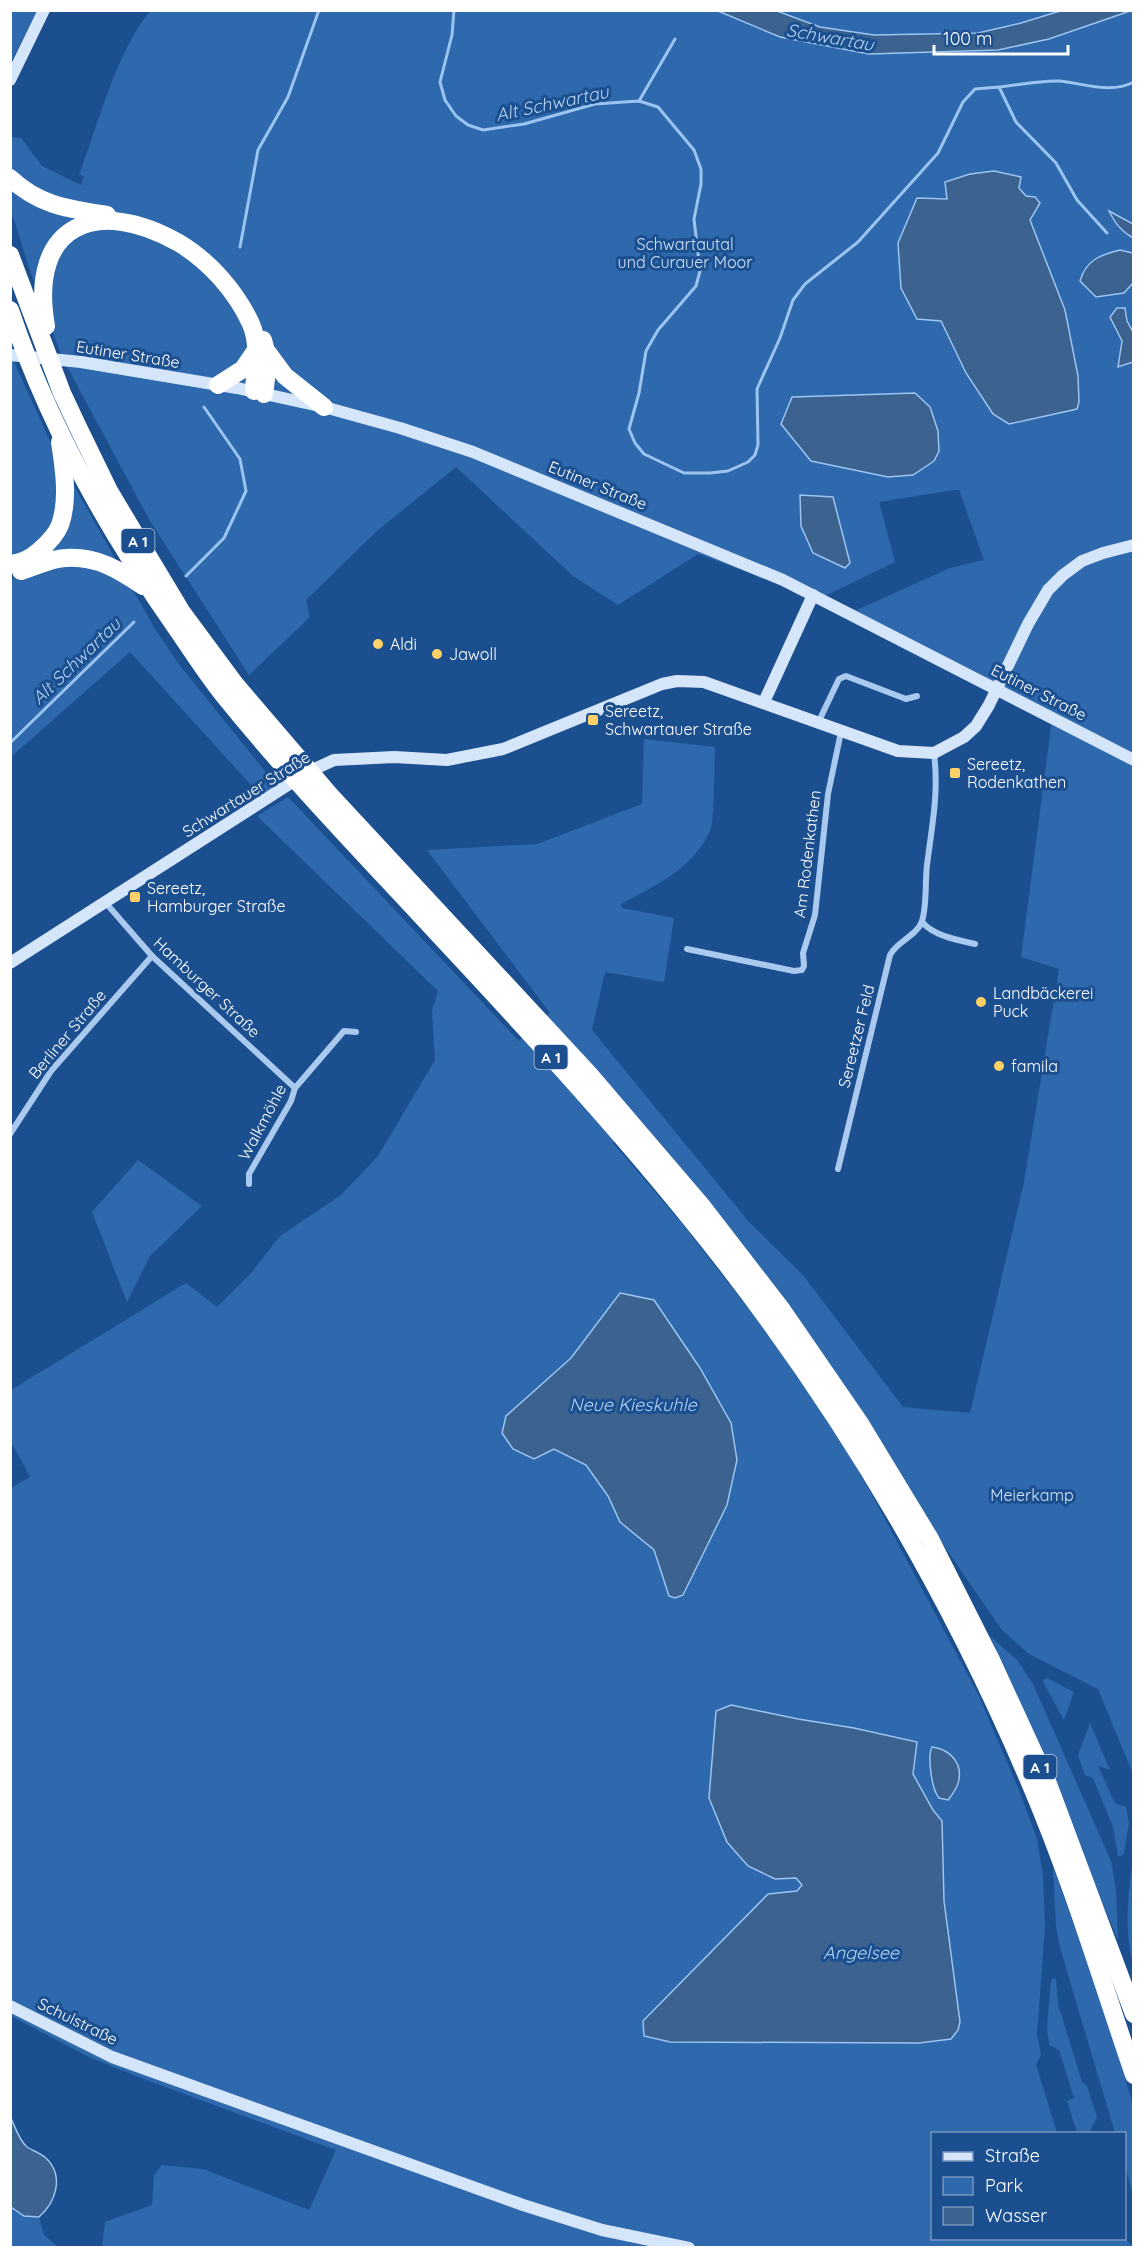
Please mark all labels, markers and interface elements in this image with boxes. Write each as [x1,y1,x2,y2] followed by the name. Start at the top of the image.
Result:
[785,18,877,56] water label: Schwartau
[934,18,1068,56] scale bar
[943,27,992,50] text: 100 m
[493,79,612,126] water label: Alt Schwartau
[618,234,752,272] park label: Schwartautal und Curauer Moor
[75,336,181,372] street label: Eutiner Straße
[546,456,650,514] street label: Eutiner Straße
[122,529,154,553] road number: A 1
[27,612,127,709] water label: Alt Schwartau
[390,634,417,654] place label: Aldi
[371,637,385,651] marker: Aldi
[449,644,497,664] place label: Jawoll
[430,647,444,661] marker: Jawoll
[988,659,1090,725] street label: Eutiner Straße
[605,701,752,739] place label: Sereetz, Schwartauer Straße
[586,713,600,727] marker: Sereetz, Schwartauer Straße
[178,747,314,841] street label: Schwartauer Straße
[967,754,1066,792] place label: Sereetz, Rodenkathen
[948,766,962,780] marker: Sereetz, Rodenkathen
[789,789,825,919] street label: Am Rodenkathen
[147,878,286,916] place label: Sereetz, Hamburger Straße
[128,890,142,904] marker: Sereetz, Hamburger Straße
[150,932,264,1042] street label: Hamburger Straße
[834,982,878,1090] street label: Sereetzer Feld
[993,983,1093,1021] place label: Landbäckerei Puck
[24,985,110,1083] street label: Berliner Straße
[974,995,988,1009] marker: Landbäckerei Puck
[534,1045,568,1069] road number: A 1
[1011,1056,1058,1076] place label: famila
[992,1059,1006,1073] marker: famila
[234,1081,290,1163] street label: Walkmöhle
[569,1393,697,1416] water label: Neue Kieskuhle
[990,1485,1074,1505] park label: Meierkamp
[1024,1755,1056,1779] road number: A 1
[823,1941,900,1964] water label: Angelsee
[35,1993,121,2049] street label: Schulstraße
[931,2132,1126,2240] legend
[985,2144,1040,2167] text: Straße
[985,2174,1023,2197] text: Park
[985,2204,1047,2227] text: Wasser

